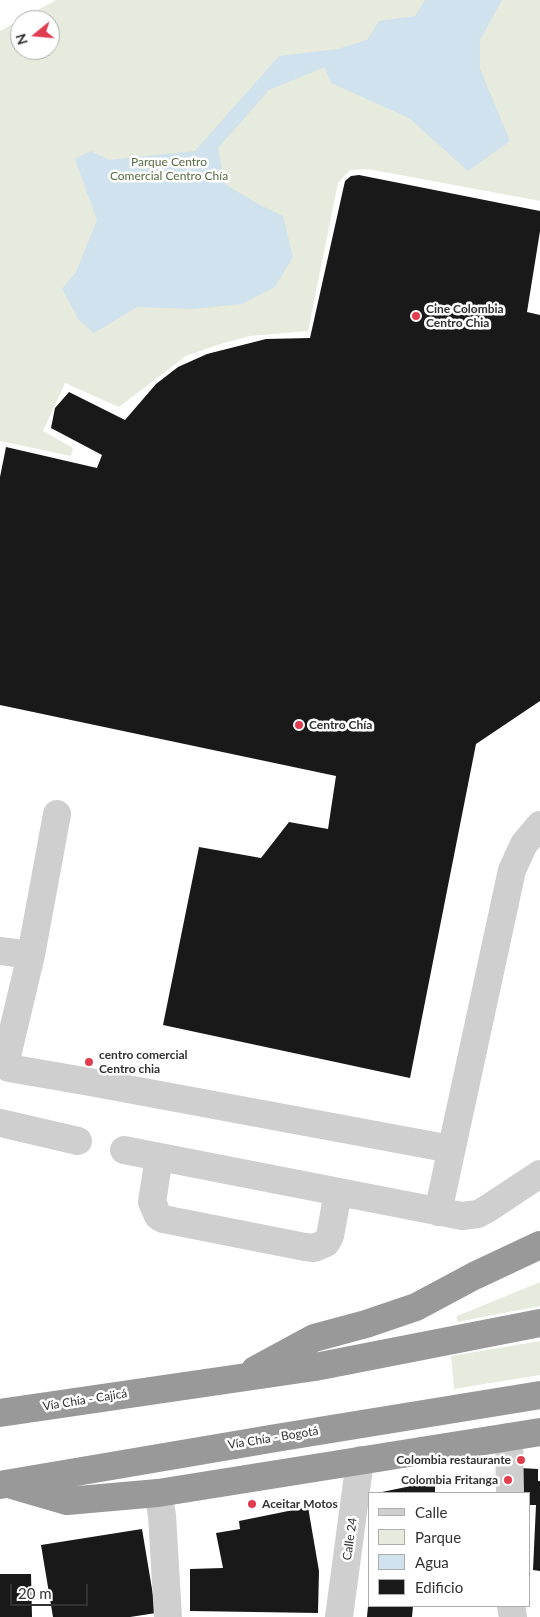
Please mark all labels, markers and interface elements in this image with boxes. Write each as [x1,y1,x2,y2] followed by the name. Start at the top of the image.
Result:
[10,10,60,60] north arrow
[11,32,31,47] text: N
[110,155,228,183] park label: Parque Centro Comercial Centro Chía
[426,302,504,330] place label: Cine Colombia Centro Chia
[410,310,422,322] marker: Cine Colombia Centro Chia
[309,718,372,732] place label: Centro Chía
[293,719,305,731] marker: Centro Chía
[99,1048,188,1076] place label: centro comercial Centro chia
[83,1056,95,1068] marker: centro comercial Centro chia
[42,1386,128,1414] street label: Vía Chía - Cajicá
[227,1424,319,1452] street label: Vía Chía - Bogotá
[396,1453,511,1467] place label: Colombia restaurante
[515,1454,527,1466] marker: Colombia restaurante
[401,1473,498,1487] place label: Colombia Fritanga
[502,1474,514,1486] marker: Colombia Fritanga
[368,1492,530,1607] legend
[262,1497,338,1511] place label: Aceitar Motos
[246,1498,258,1510] marker: Aceitar Motos
[415,1503,447,1521] text: Calle
[340,1517,360,1561] street label: Calle 24
[415,1528,461,1546] text: Parque
[415,1553,449,1571] text: Agua
[12,1574,90,1606] scale bar
[415,1578,463,1596] text: Edificio
[18,1584,52,1602] text: 20 m

